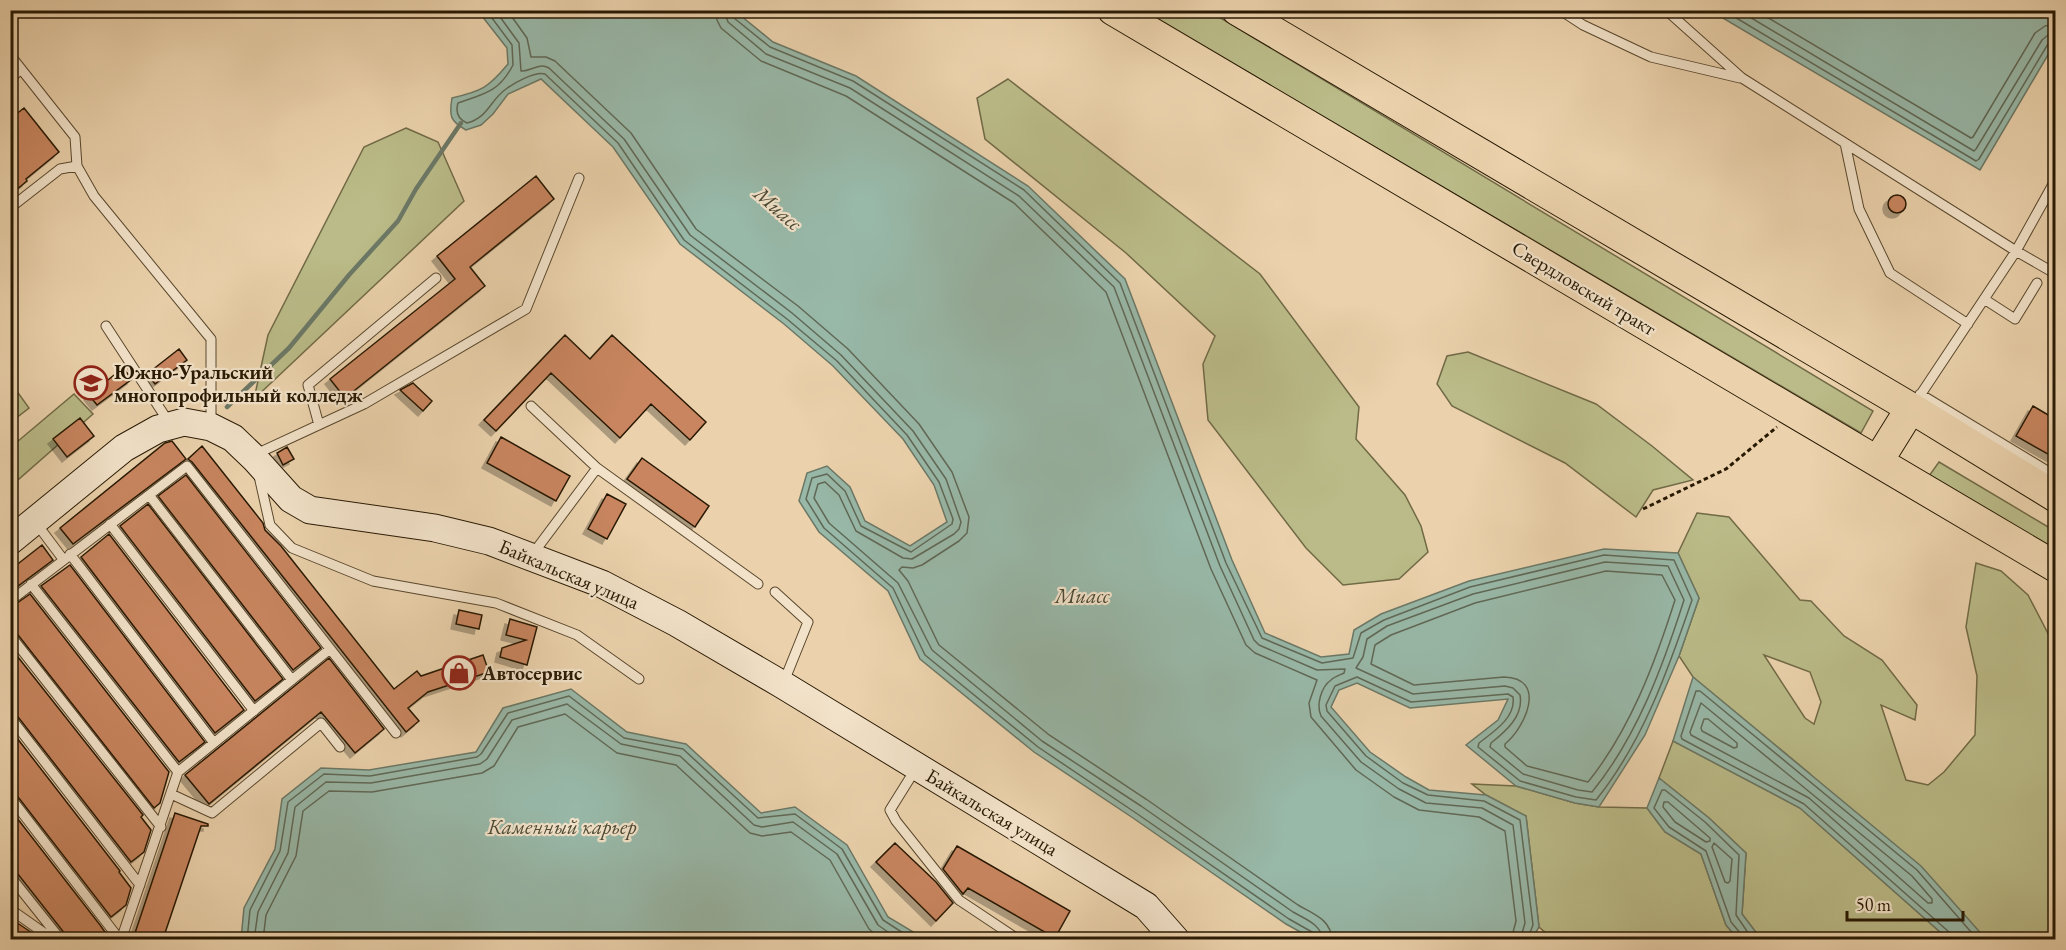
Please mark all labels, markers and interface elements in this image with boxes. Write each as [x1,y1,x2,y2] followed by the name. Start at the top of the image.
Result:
[747,179,808,236] water label: Миасс
[1507,235,1661,341] street label: Свердловский тракт
[114,359,363,408] place label: Южно-Уральский многопрофильный колледж
[73,365,109,401] school or university icon: Южно-Уральский многопрофильный колледж
[495,533,643,615] street label: Байкальская улица
[1053,582,1110,609] water label: Миасс
[441,655,477,691] shop icon: Автосервис
[481,660,582,686] place label: Автосервис
[921,762,1063,862] street label: Байкальская улица
[487,813,637,840] water label: Каменный карьер
[1847,884,1962,922] scale bar
[1856,893,1891,916] text: 50 m

